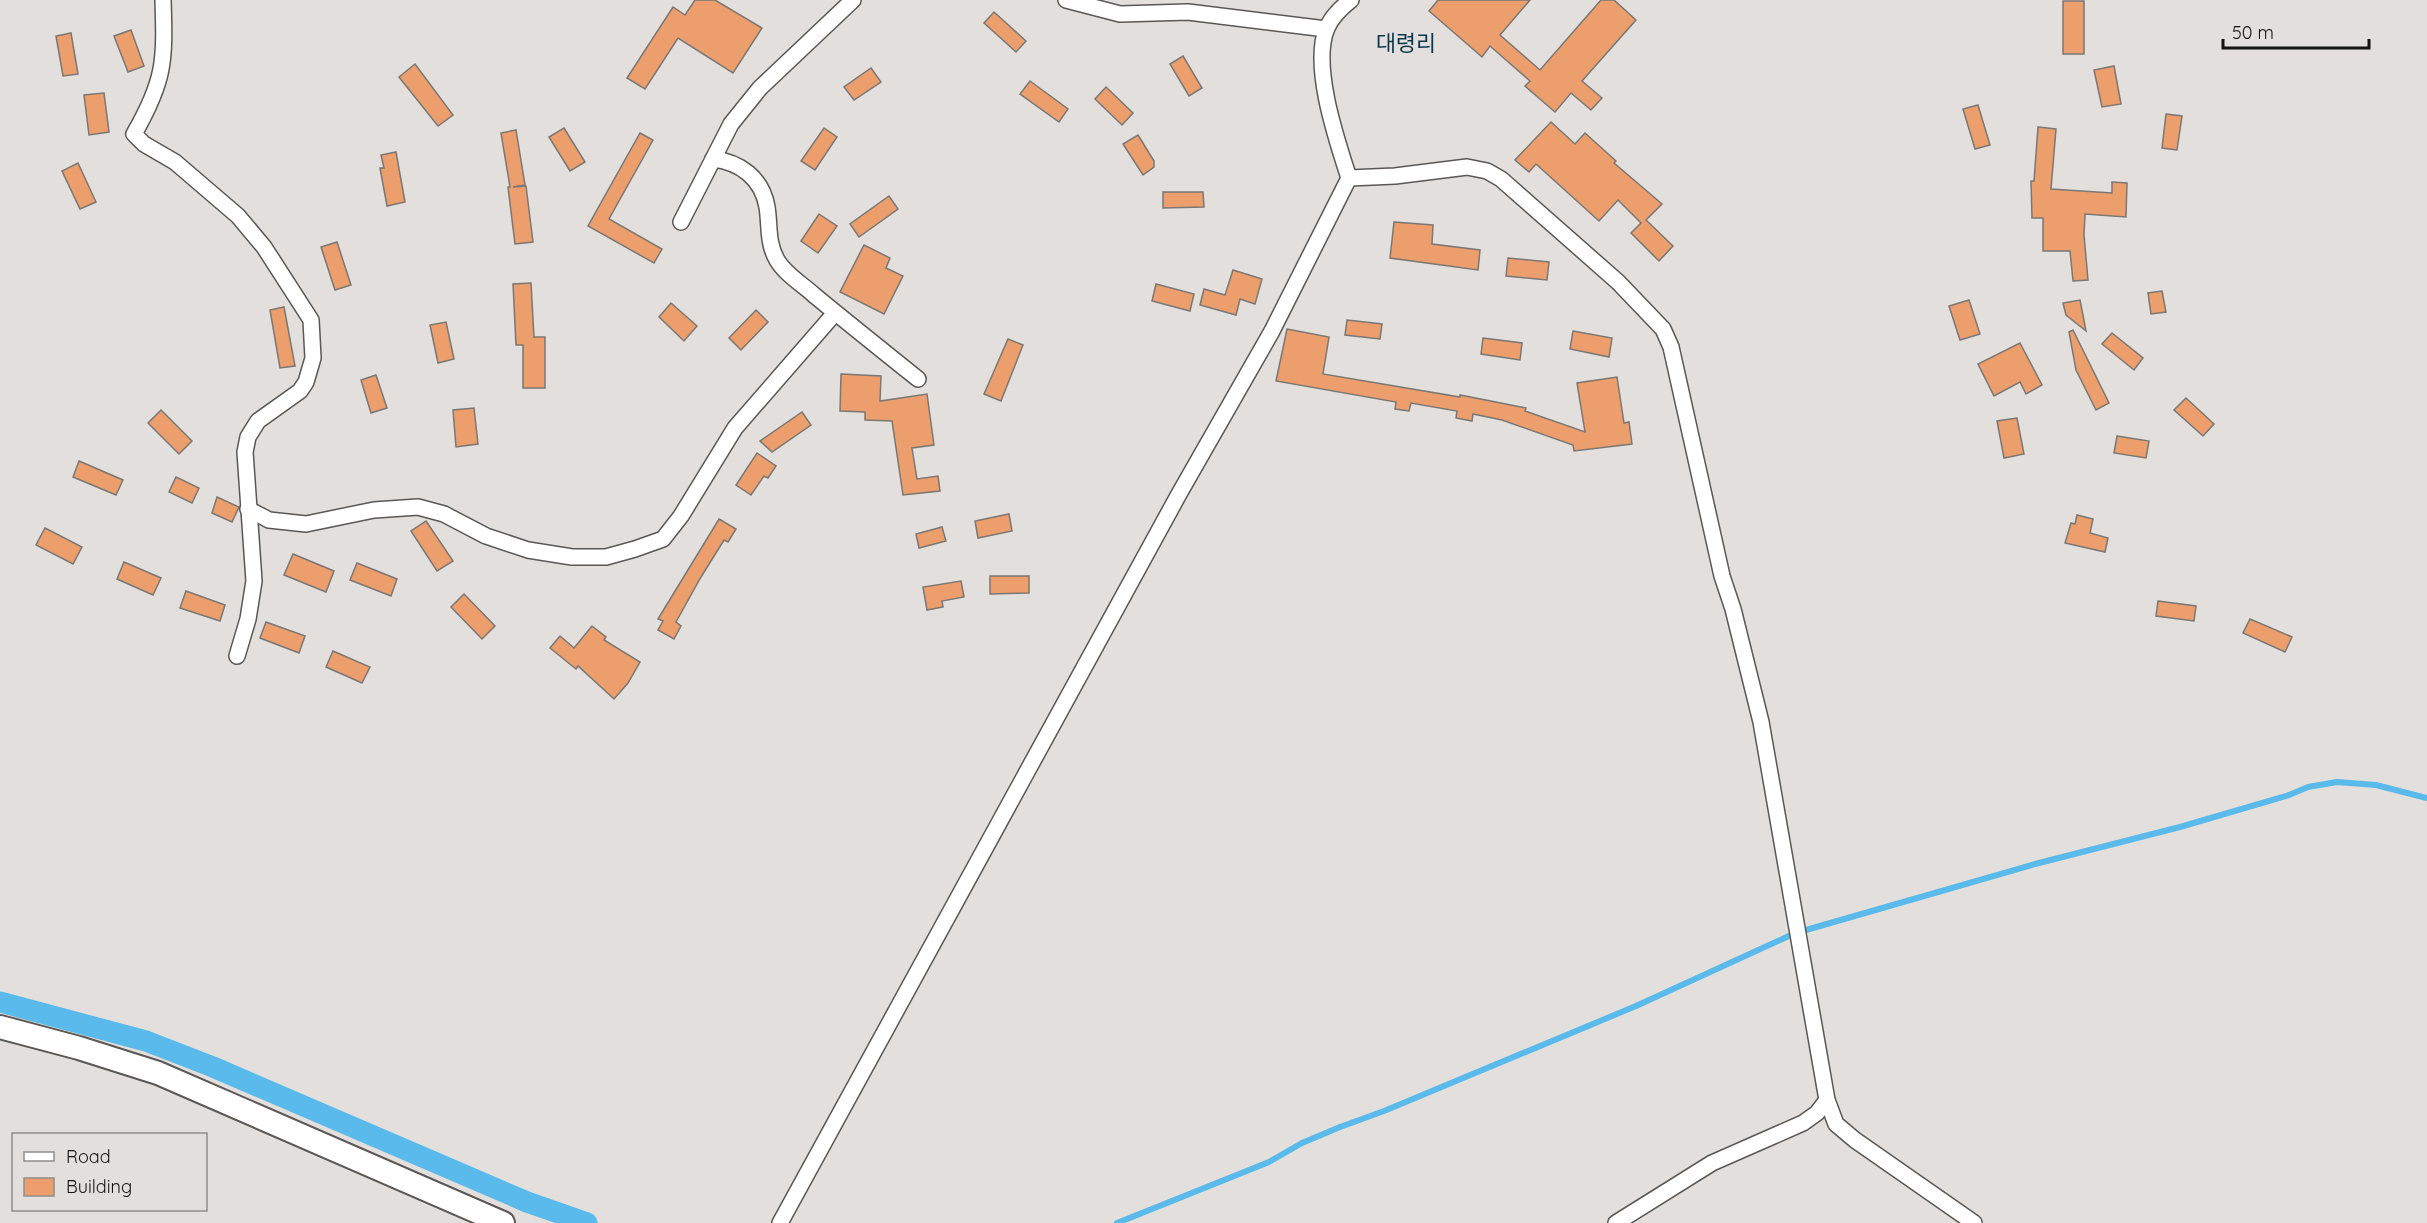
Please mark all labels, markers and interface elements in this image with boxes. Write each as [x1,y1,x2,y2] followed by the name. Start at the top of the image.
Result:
[2223,12,2368,50] scale bar
[2232,21,2274,44] text: 50 m
[1376,29,1436,57] district label: 대령리
[12,1133,207,1211] legend
[66,1145,111,1168] text: Road
[66,1175,132,1198] text: Building

